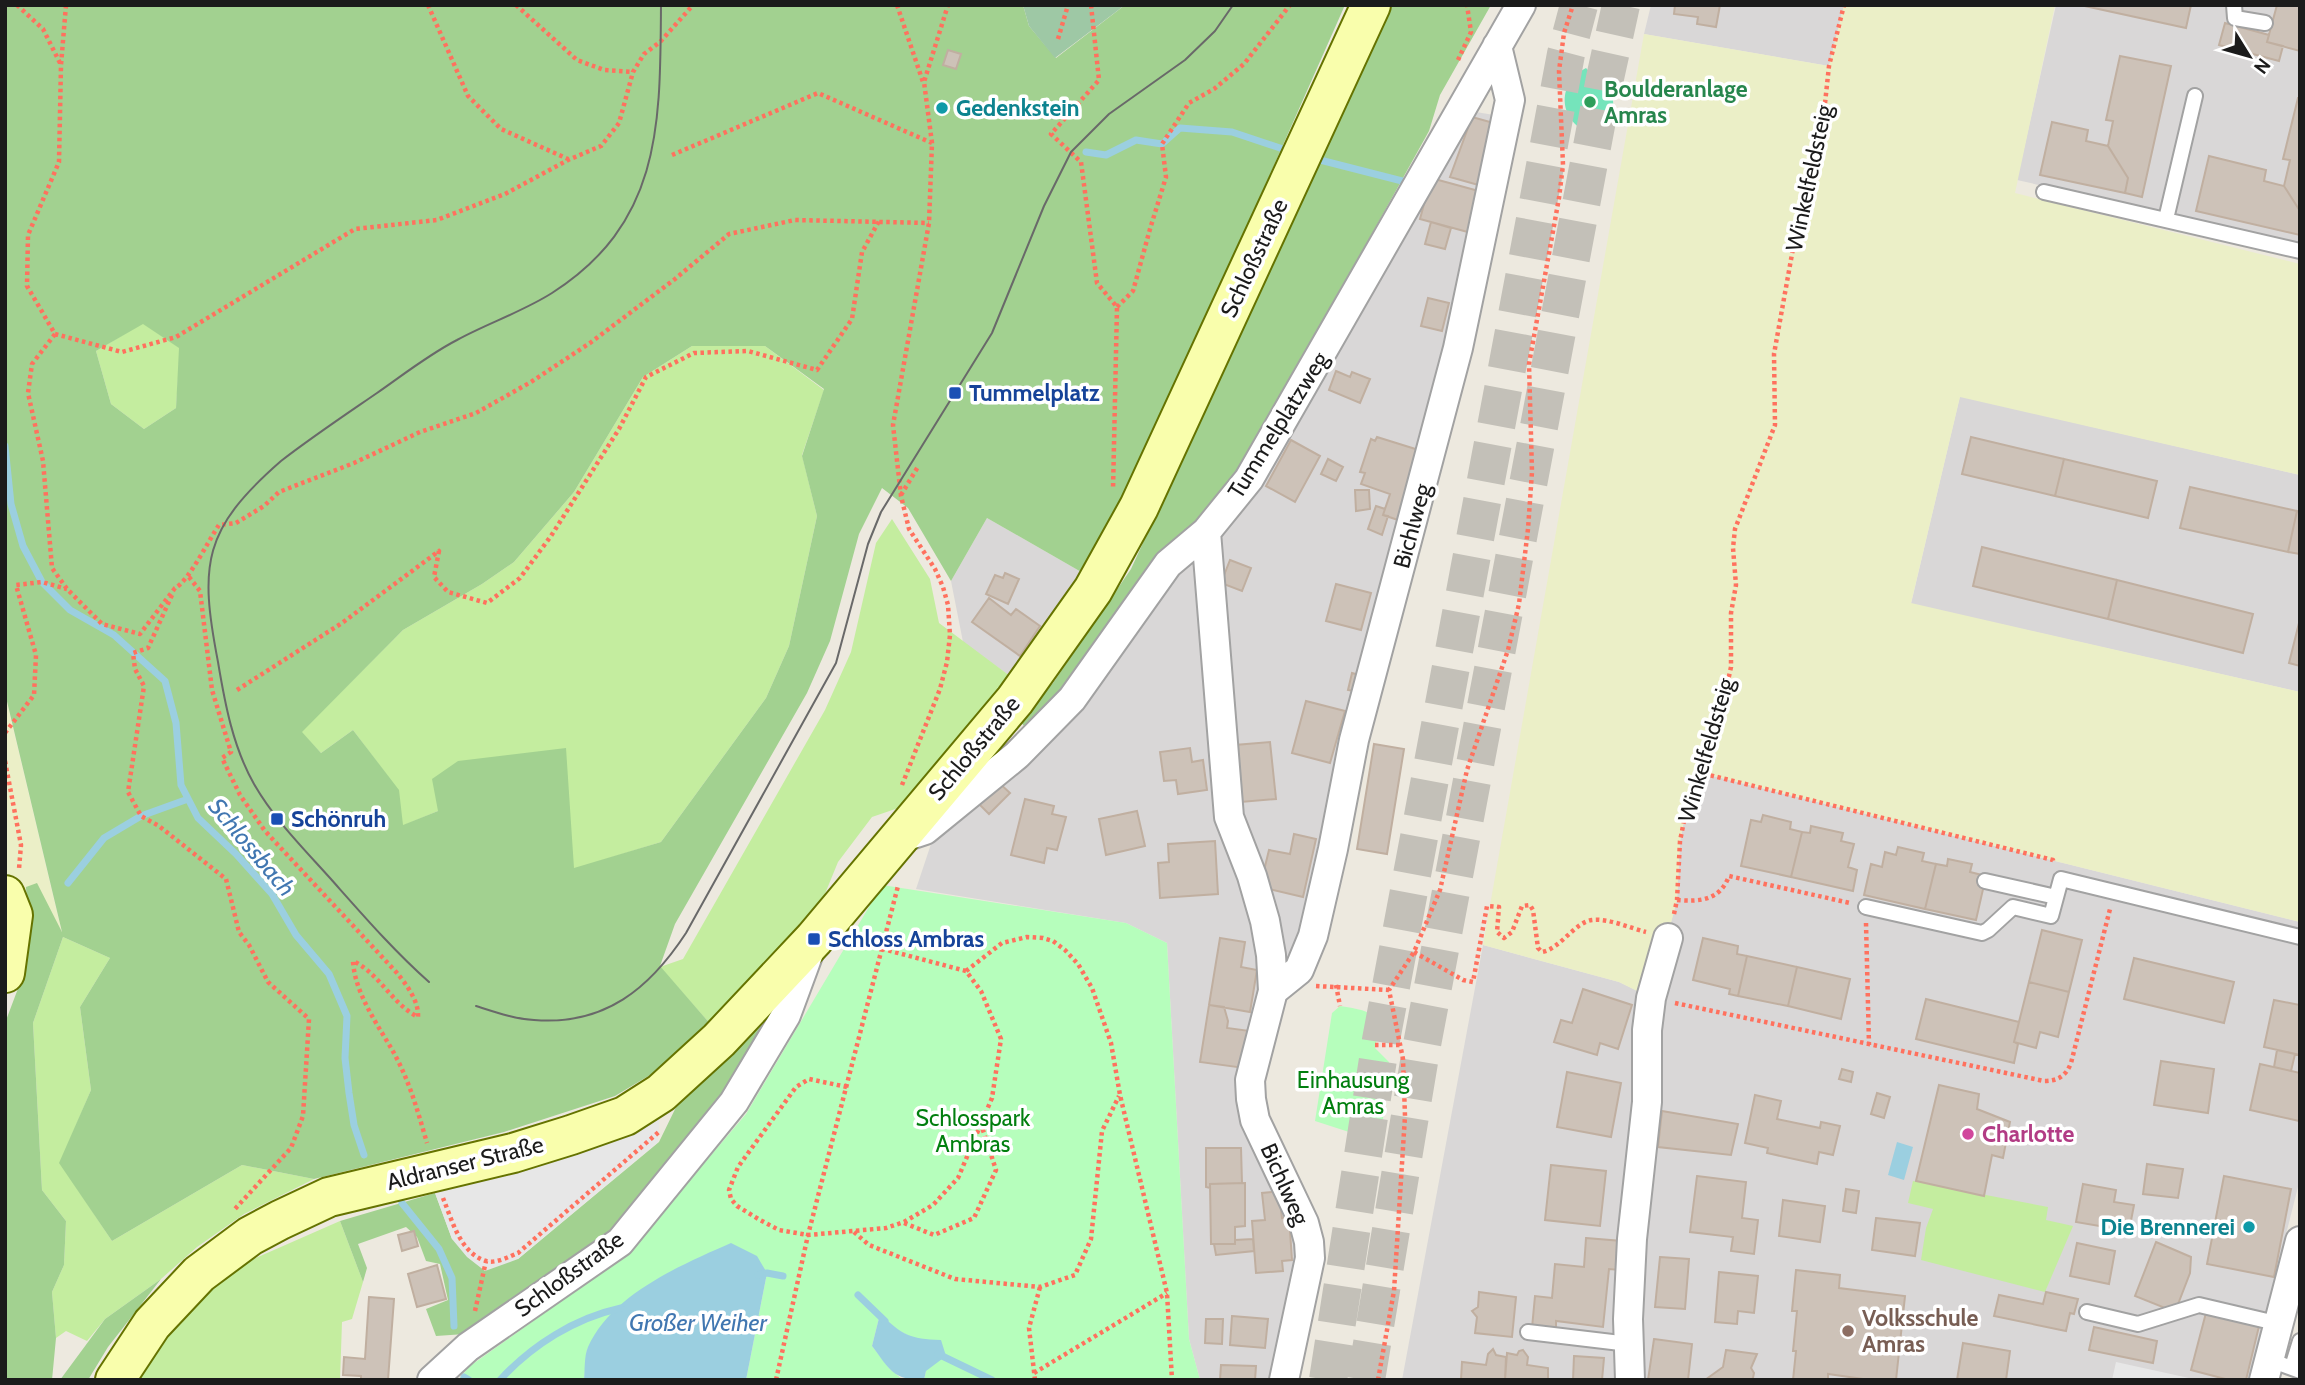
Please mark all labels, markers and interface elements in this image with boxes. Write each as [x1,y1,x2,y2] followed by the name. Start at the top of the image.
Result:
[2214,21,2284,91] north arrow
[2249,54,2275,78] text: N
[1604,75,1748,129] place label: Boulderanlage Amras
[956,94,1080,122] place label: Gedenkstein
[1582,94,1598,110] marker: Boulderanlage Amras
[934,100,950,116] marker: Gedenkstein
[1780,102,1838,254] street label: Winkelfeldsteig
[1214,194,1294,322] street label: Schloßstraße
[1222,346,1334,503] street label: Tummelplatzweg
[969,379,1100,407] place label: Tummelplatz
[947,385,963,401] marker: Tummelplatz
[1387,480,1437,571] street label: Bichlweg
[1672,674,1740,825] street label: Winkelfeldsteig
[922,690,1026,806] street label: Schloßstraße
[203,792,301,902] water label: Schlossbach
[291,805,386,833] place label: Schönruh
[269,811,285,827] marker: Schönruh
[828,925,985,953] place label: Schloss Ambras
[806,931,822,947] marker: Schloss Ambras
[1297,1066,1410,1120] park label: Einhausung Amras
[916,1104,1031,1158] park label: Schlosspark Ambras
[1982,1120,2074,1148] place label: Charlotte
[1960,1126,1976,1142] marker: Charlotte
[384,1130,547,1196] street label: Aldranser Straße
[1255,1139,1316,1230] street label: Bichlweg
[2101,1213,2235,1241] place label: Die Brennerei
[2241,1219,2257,1235] marker: Die Brennerei
[509,1225,629,1323] street label: Schloßstraße
[1862,1304,1979,1358] place label: Volksschule Amras
[629,1308,769,1337] water label: Großer Weiher
[1840,1323,1856,1339] marker: Volksschule Amras

